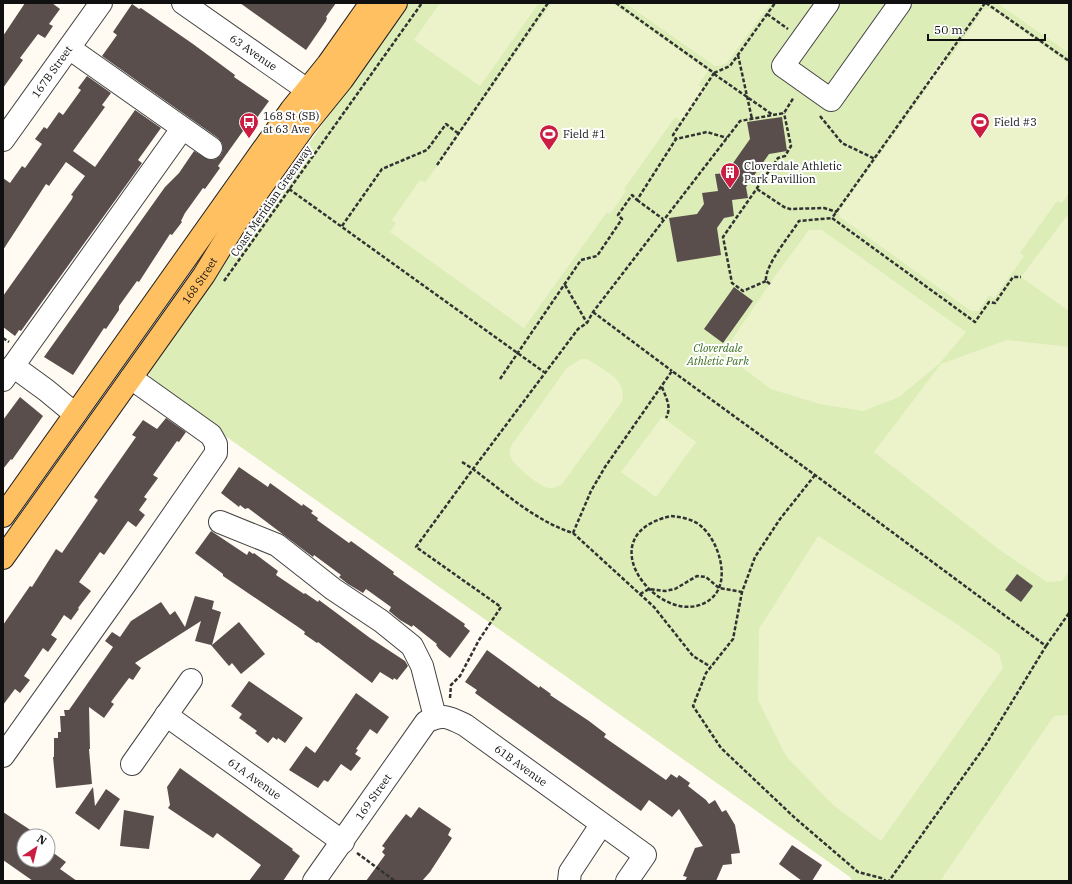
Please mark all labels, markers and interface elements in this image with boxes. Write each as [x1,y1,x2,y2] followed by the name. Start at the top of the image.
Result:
[928,16,1045,42] scale bar
[934,22,963,37] text: 50 m
[227,31,280,74] street label: 63 Avenue
[29,43,75,100] street label: 167B Street
[263,109,319,136] place label: 168 St (SB) at 63 Ave
[238,111,260,139] bus stop icon: 168 St (SB) at 63 Ave
[969,111,991,139] sports icon: Field #3
[994,115,1037,129] place label: Field #3
[538,123,560,151] sports icon: Field #1
[563,127,606,141] place label: Field #1
[227,143,315,259] street label: Coast Meridian Greenway
[744,159,842,186] place label: Cloverdale Athletic Park Pavillion
[719,161,741,189] building icon: Cloverdale Athletic Park Pavillion
[179,255,220,307] street label: 168 Street
[686,341,749,368] park label: Cloverdale Athletic Park
[492,742,550,789] street label: 61B Avenue
[225,755,284,802] street label: 61A Avenue
[352,771,394,823] street label: 169 Street
[16,828,56,868] north arrow
[34,832,50,848] text: N

